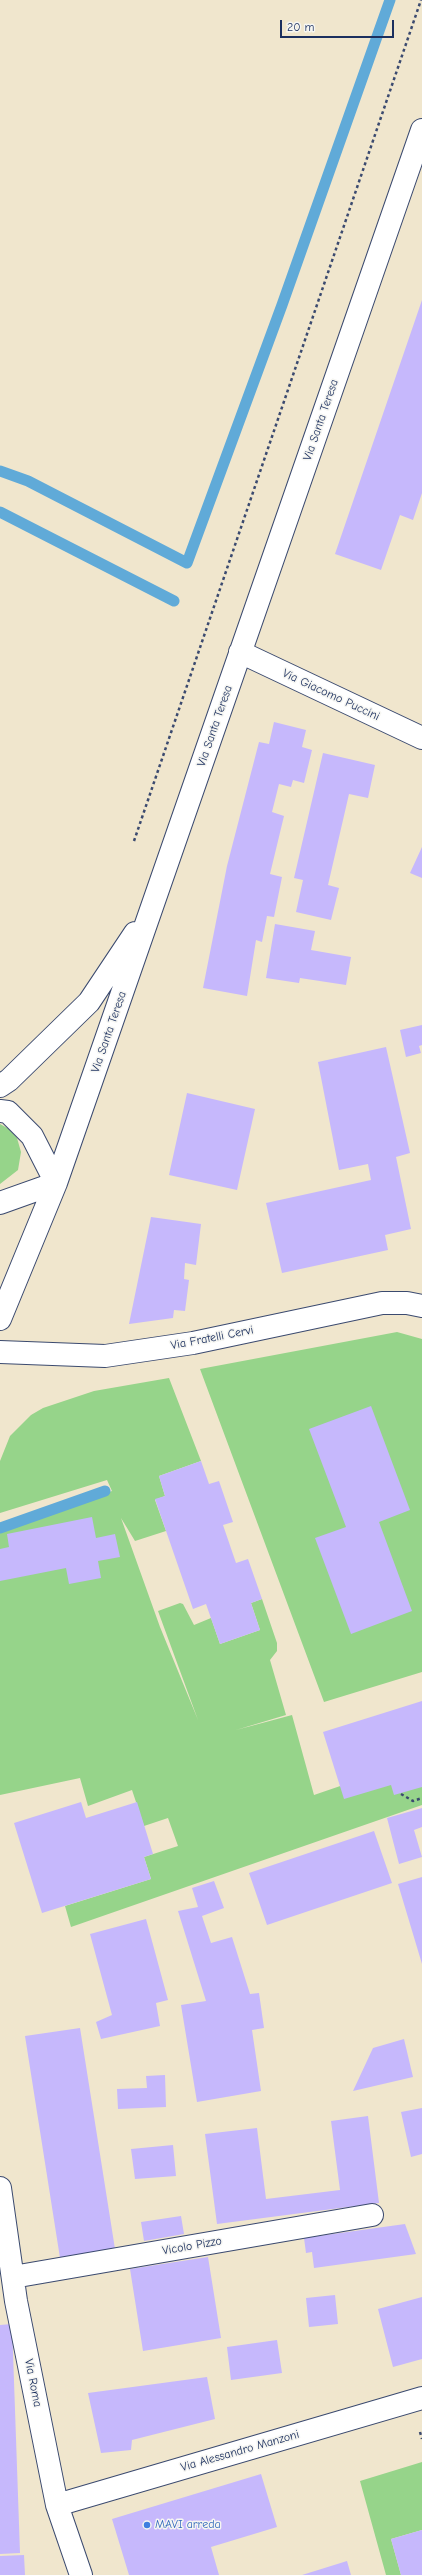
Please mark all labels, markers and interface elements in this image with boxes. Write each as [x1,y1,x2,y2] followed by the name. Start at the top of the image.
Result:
[282,12,396,38] scale bar
[287,20,315,34] text: 20 m
[300,377,342,463] street label: Via Santa Teresa
[280,666,382,724] street label: Via Giacomo Puccini
[194,683,236,769] street label: Via Santa Teresa
[88,989,130,1075] street label: Via Santa Teresa
[169,1323,255,1353] street label: Via Fratelli Cervi
[161,2234,223,2258] street label: Vicolo Pizzo
[21,2358,45,2408] street label: Via Roma
[179,2427,301,2475] street label: Via Alessandro Manzoni
[155,2518,221,2532] place label: MAVI arreda
[142,2520,152,2530] marker: MAVI arreda

